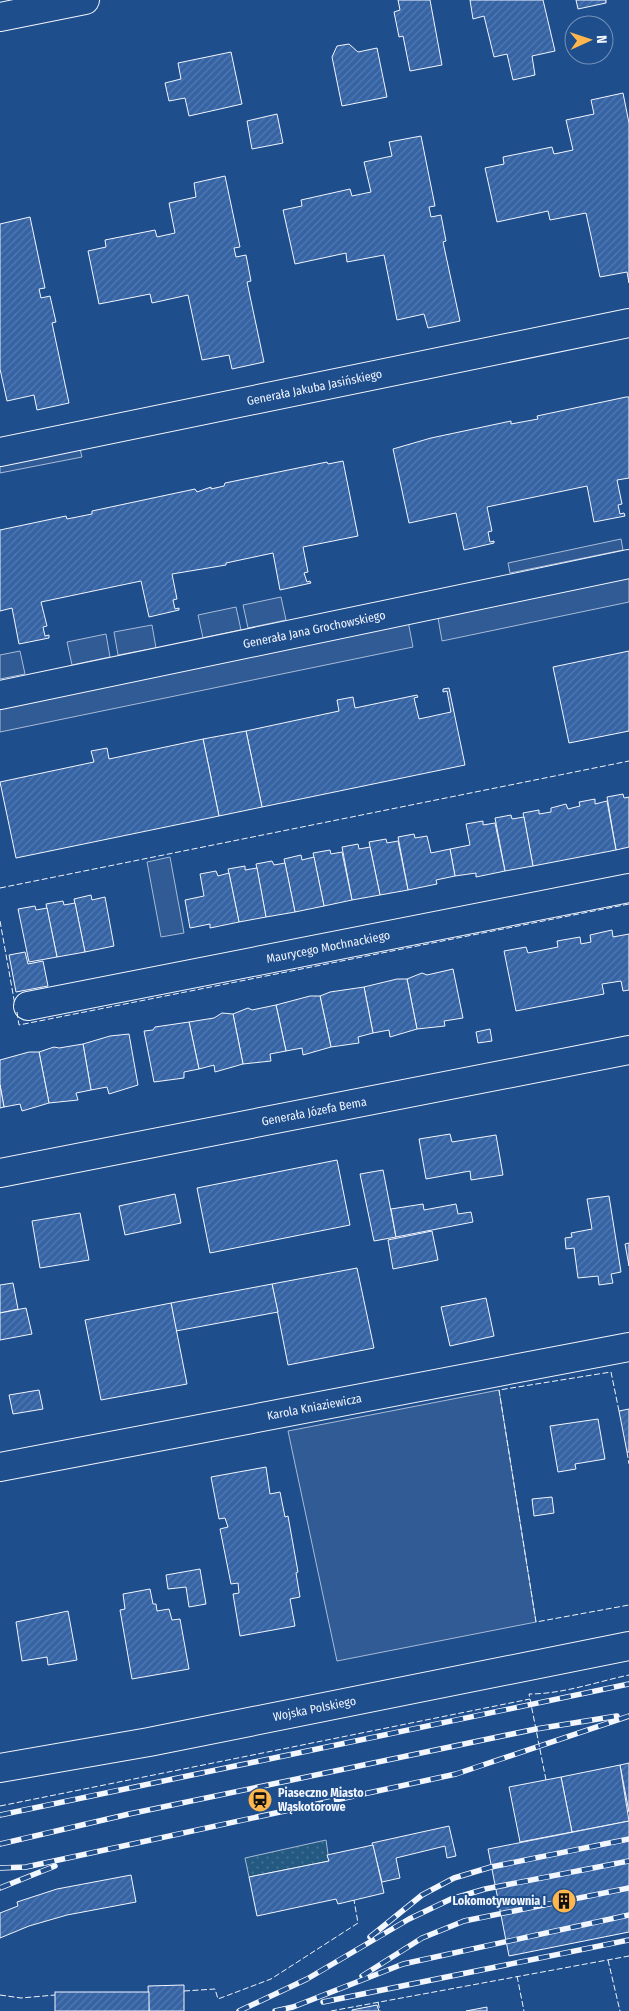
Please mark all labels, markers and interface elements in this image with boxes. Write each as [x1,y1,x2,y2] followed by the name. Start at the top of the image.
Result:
[564,15,614,65] north arrow
[593,35,610,44] text: N
[246,367,383,408] street label: Generała Jakuba Jasińskiego
[242,608,387,651] street label: Generała Jana Grochowskiego
[265,928,391,966] street label: Maurycego Mochnackiego
[260,1094,368,1129] street label: Generała Józefa Bema
[266,1391,363,1423] street label: Karola Kniaziewicza
[272,1694,357,1724] street label: Wojska Polskiego
[278,1786,364,1815] place label: Piaseczno Miasto Wąskotorowe
[247,1787,273,1813] station icon: Piaseczno Miasto Wąskotorowe
[551,1888,577,1914] building icon: Lokomotywownia I
[452,1894,546,1908] place label: Lokomotywownia I

